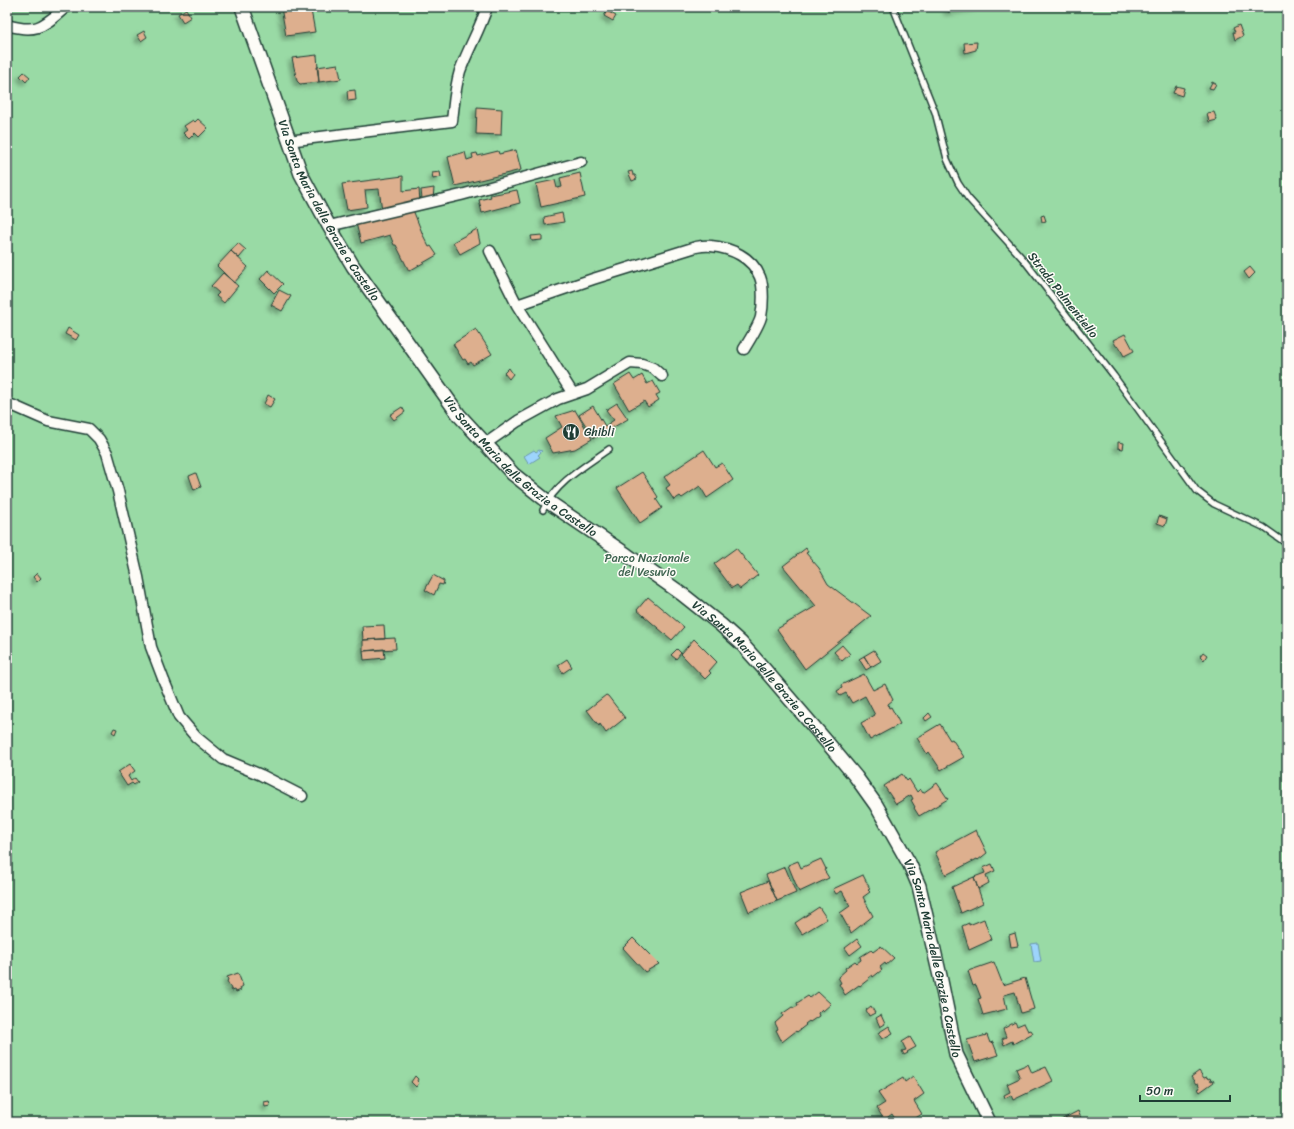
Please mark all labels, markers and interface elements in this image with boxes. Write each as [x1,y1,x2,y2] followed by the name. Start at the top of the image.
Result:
[272,116,386,306] street label: Via Santa Maria delle Grazie a Castello
[1022,247,1104,343] street label: Strada Palmentiello
[437,391,602,543] street label: Via Santa Maria delle Grazie a Castello
[584,421,615,443] place label: Ghibli
[561,422,581,442] restaurant icon: Ghibli
[604,547,690,583] park label: Parco Nazionale del Vesuvio
[687,595,842,758] street label: Via Santa Maria delle Grazie a Castello
[898,855,967,1062] street label: Via Santa Maria delle Grazie a Castello
[1140,1077,1230,1103] scale bar
[1146,1080,1173,1102] text: 50 m

